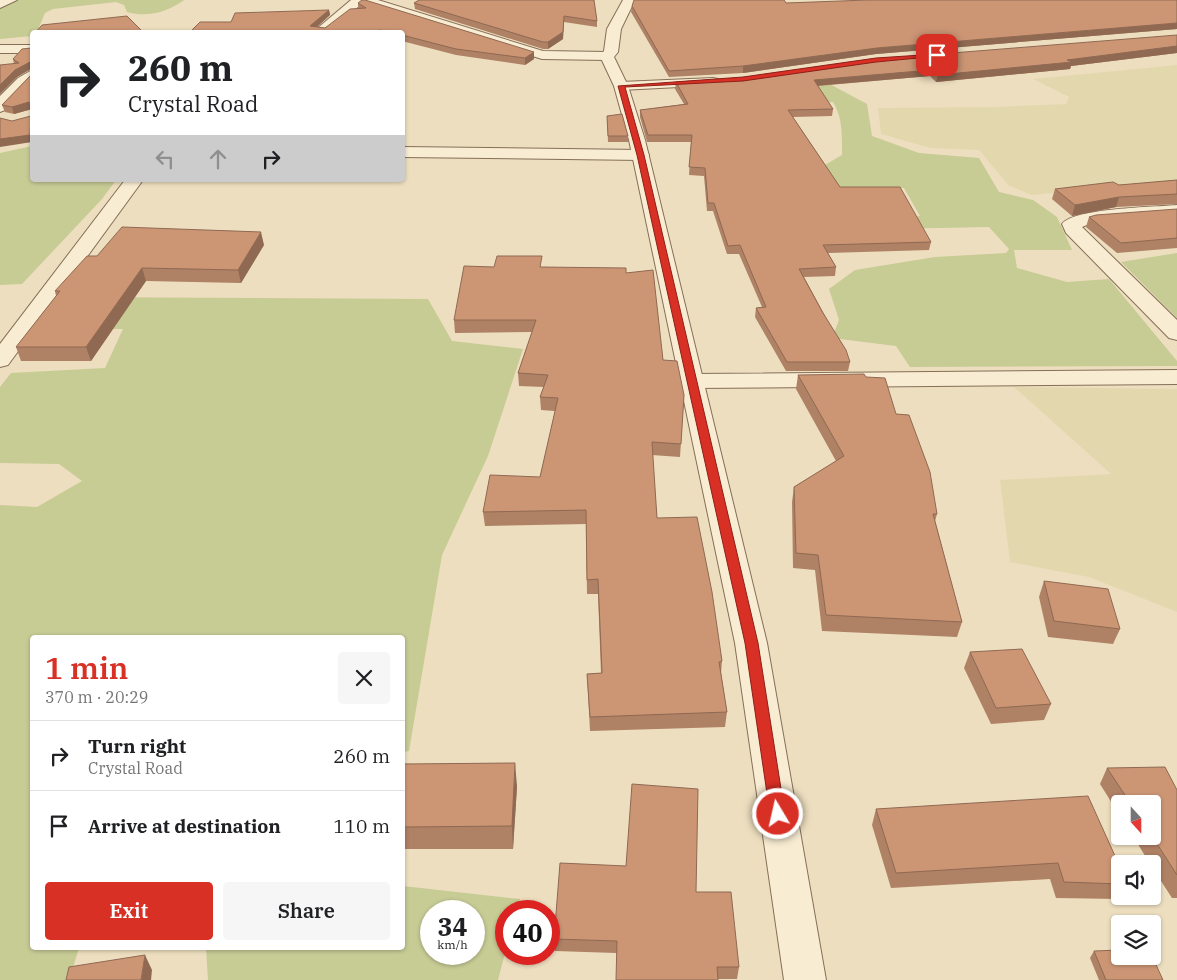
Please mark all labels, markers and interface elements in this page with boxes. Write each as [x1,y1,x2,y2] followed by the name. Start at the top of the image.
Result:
[916,34,958,76] pin
[923,41,951,69] icon: arrive
[128,45,233,91] text: 260 m
[45,50,110,115] icon: right
[128,89,258,118] text: Crystal Road
[151,145,179,173] icon: left
[204,145,232,173] icon: ahead
[257,145,285,173] icon: right
[45,648,128,687] text: 1 min
[338,652,390,704] button: close
[45,687,148,707] text: 370 m · 20:29
[88,734,186,758] text: Turn right
[45,742,73,770] icon: right
[333,744,390,768] text: 260 m
[88,758,183,778] text: Crystal Road
[751,787,803,839] position arrow
[1111,795,1161,845] north arrow
[1111,795,1161,965] map controls
[45,812,73,840] icon: arrive
[88,814,281,838] text: Arrive at destination
[333,814,390,838] text: 110 m
[1111,855,1161,905] button: sound
[45,882,213,940] button: Exit
[223,882,390,940] button: Share
[495,900,560,965] speed limit sign: 40
[437,910,468,943] text: 34
[1111,915,1161,965] button: layers
[437,937,468,952] text: km/h

